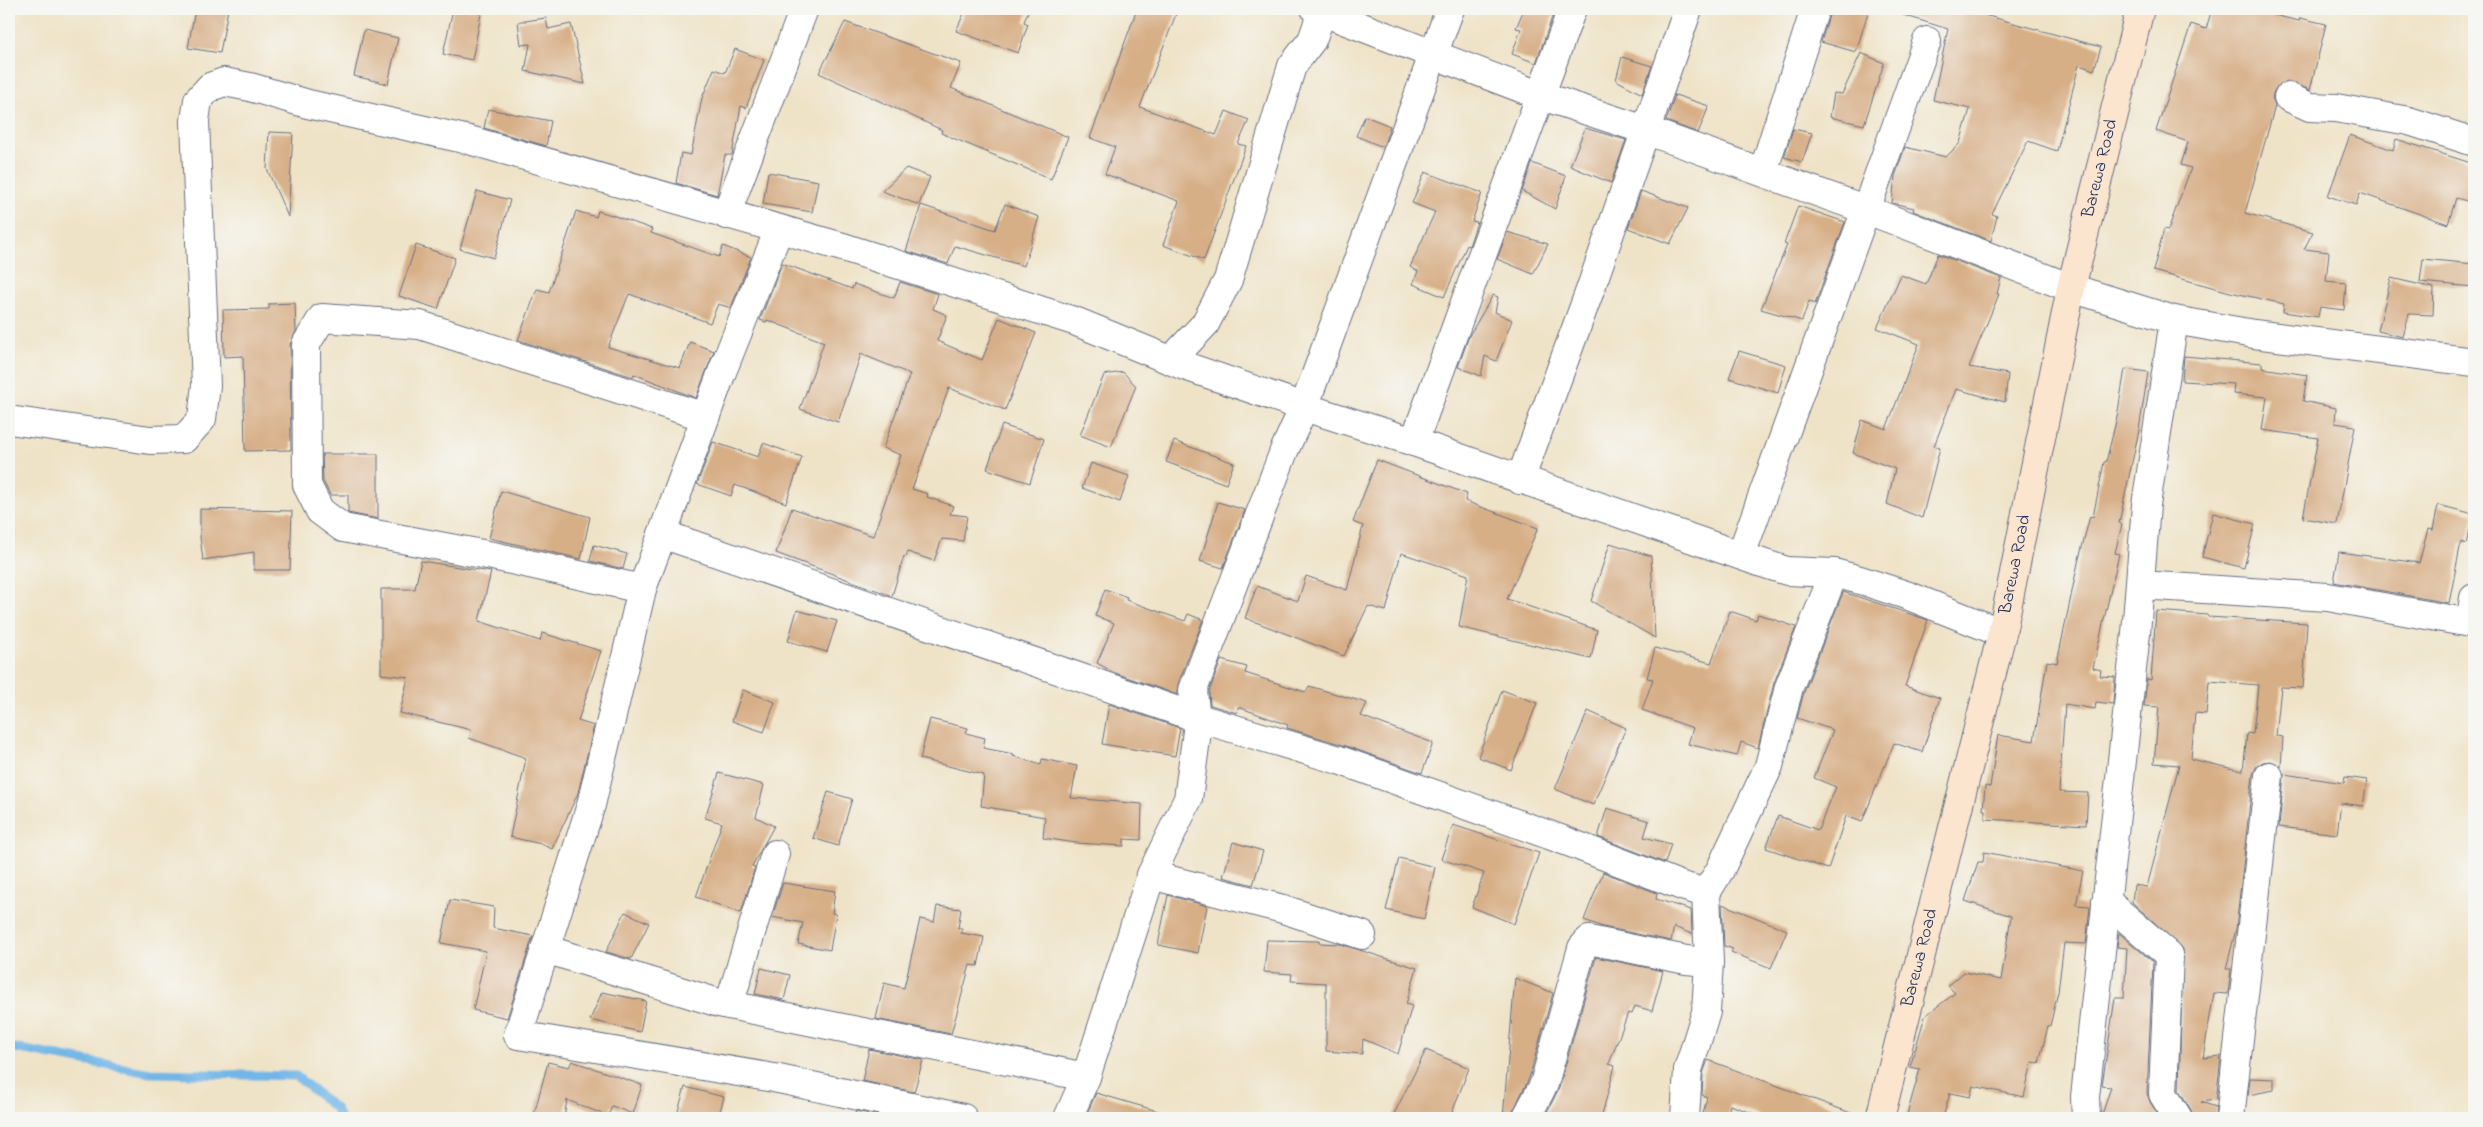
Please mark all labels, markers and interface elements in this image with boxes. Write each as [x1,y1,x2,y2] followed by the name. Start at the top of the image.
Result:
[2076,117,2125,222] street label: Barewa Road
[1993,513,2038,617] street label: Barewa Road
[1895,906,1945,1011] street label: Barewa Road

